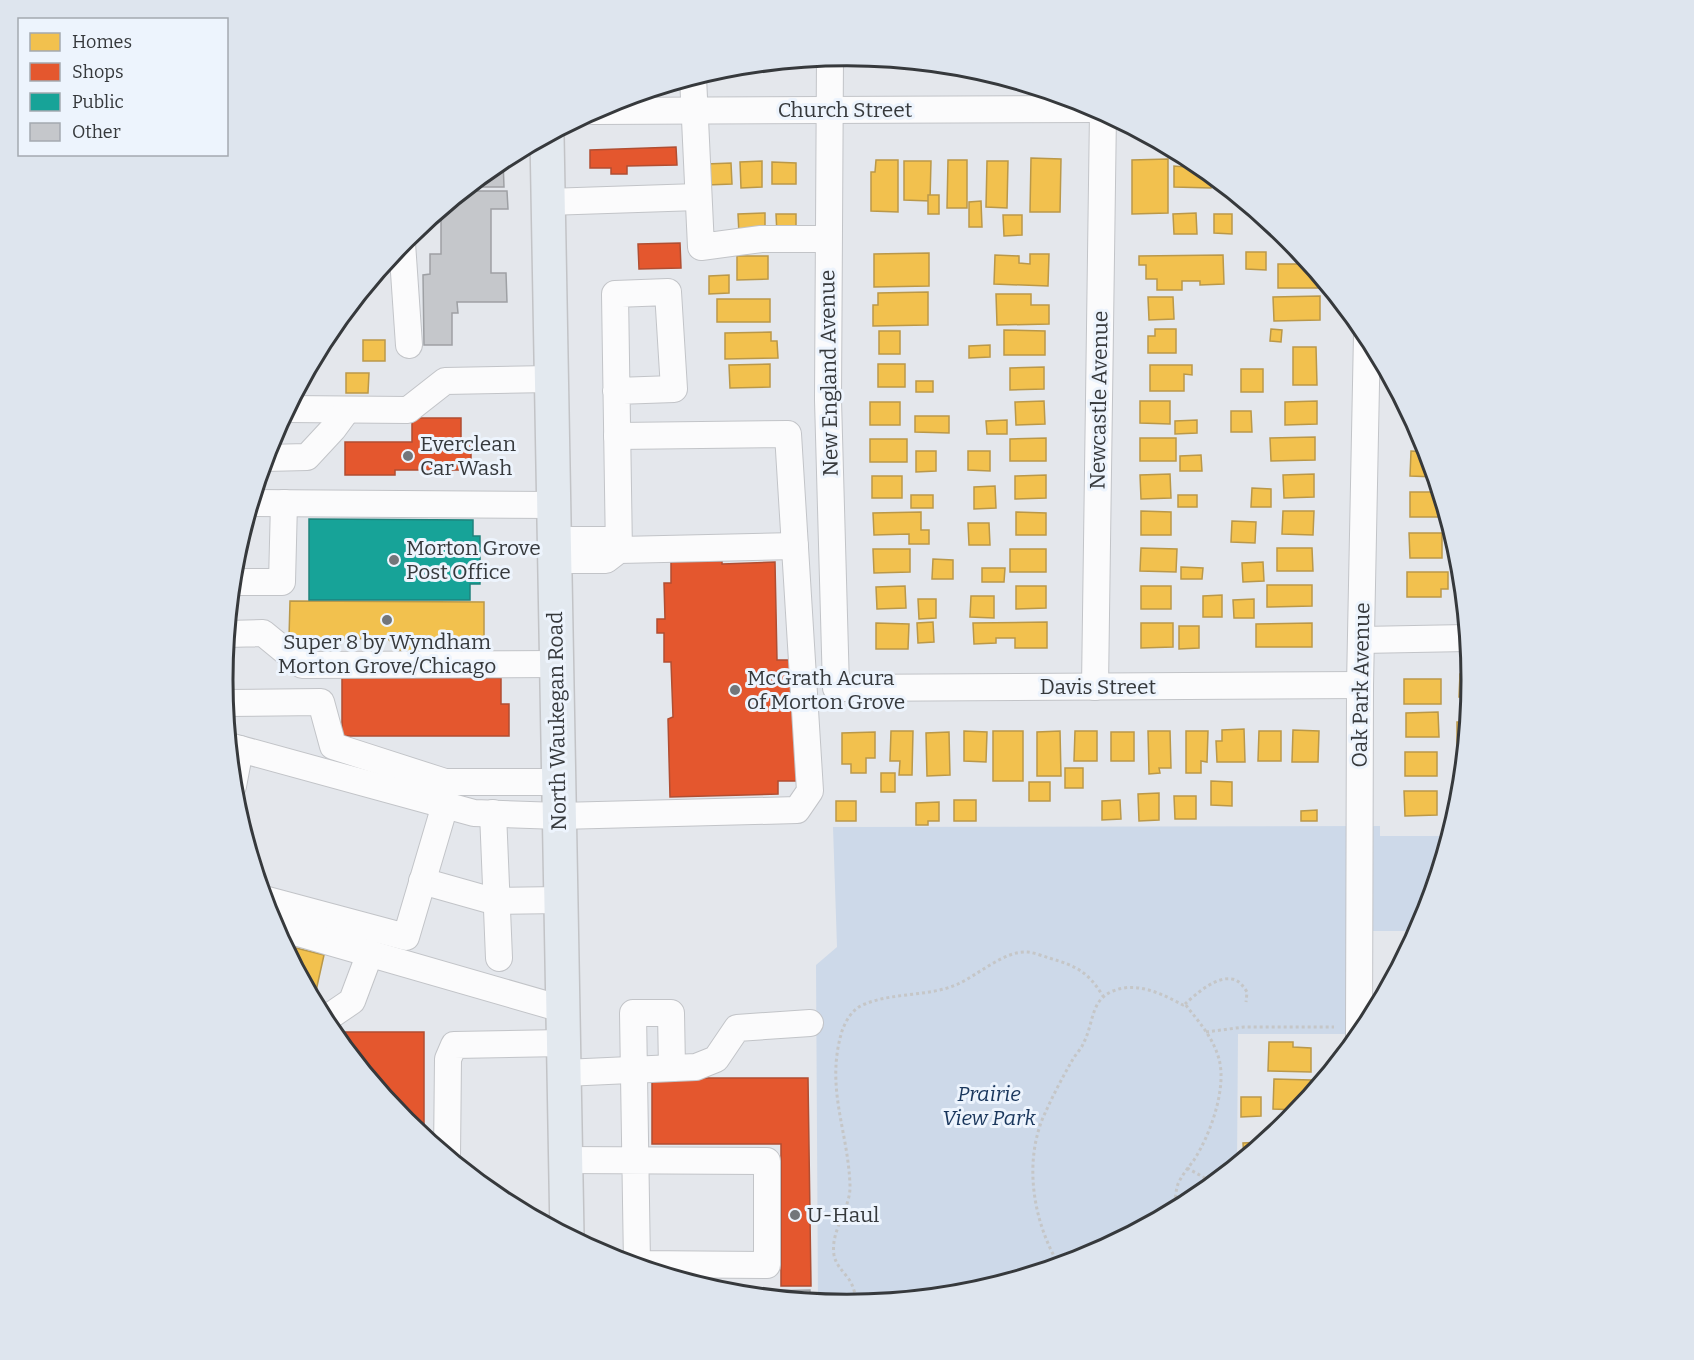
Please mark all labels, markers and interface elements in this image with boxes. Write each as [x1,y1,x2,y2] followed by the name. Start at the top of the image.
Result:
[18,18,228,156] legend
[72,31,132,53] text: Homes
[72,61,124,83] text: Shops
[72,91,124,113] text: Public
[778,97,913,123] street label: Church Street
[72,121,121,143] text: Other
[814,269,844,477] street label: New England Avenue
[1084,310,1114,490] street label: Newcastle Avenue
[420,431,516,481] place label: Everclean Car Wash
[401,449,415,463] marker: Everclean Car Wash
[406,535,541,585] place label: Morton Grove Post Office
[387,553,401,567] marker: Morton Grove Post Office
[1347,602,1375,768] street label: Oak Park Avenue
[542,611,572,831] street label: North Waukegan Road
[380,613,394,627] marker: Super 8 by Wyndham Morton Grove/Chicago
[278,629,496,679] place label: Super 8 by Wyndham Morton Grove/Chicago
[747,665,905,715] place label: McGrath Acura of Morton Grove
[1040,674,1157,700] street label: Davis Street
[728,683,742,697] marker: McGrath Acura of Morton Grove
[942,1081,1036,1131] park label: Prairie View Park
[807,1202,879,1228] place label: U-Haul
[788,1208,802,1222] marker: U-Haul

